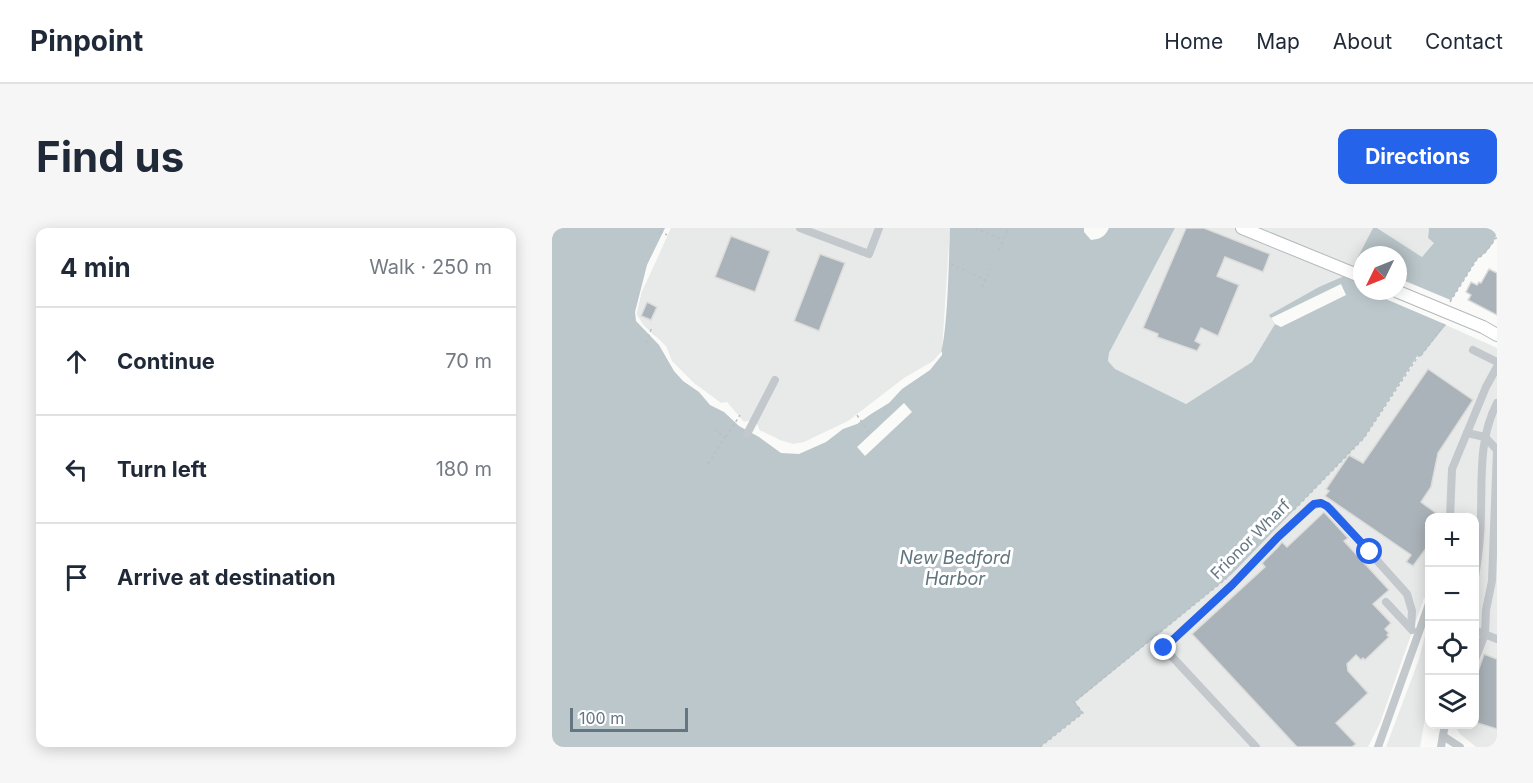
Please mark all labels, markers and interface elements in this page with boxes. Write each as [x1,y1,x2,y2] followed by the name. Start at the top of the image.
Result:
[30,24,143,58] text: Pinpoint
[1164,29,1223,54] text: Home
[1256,29,1300,54] text: Map
[1333,29,1392,54] text: About
[1425,29,1503,54] text: Contact
[1338,129,1497,184] button: Directions
[36,131,184,182] text: Find us
[1353,246,1407,300] north arrow
[60,252,131,283] text: 4 min
[369,255,492,279] text: Walk · 250 m
[60,345,93,378] icon: ahead
[117,348,215,374] text: Continue
[445,349,492,373] text: 70 m
[60,453,93,486] icon: left
[117,456,207,482] text: Turn left
[436,457,492,481] text: 180 m
[1206,495,1294,583] street label: Frionor Wharf
[1425,513,1479,729] map controls
[1425,513,1479,567] button: +
[1356,538,1382,564] route start
[899,547,1011,589] water label: New Bedford Harbor
[60,561,93,594] icon: arrive
[117,564,336,590] text: Arrive at destination
[1425,567,1479,621] button: −
[1425,621,1479,675] button: locate
[1150,634,1176,660] route end
[1425,675,1479,729] button: layers
[570,705,688,732] scale bar
[579,708,624,728] text: 100 m

